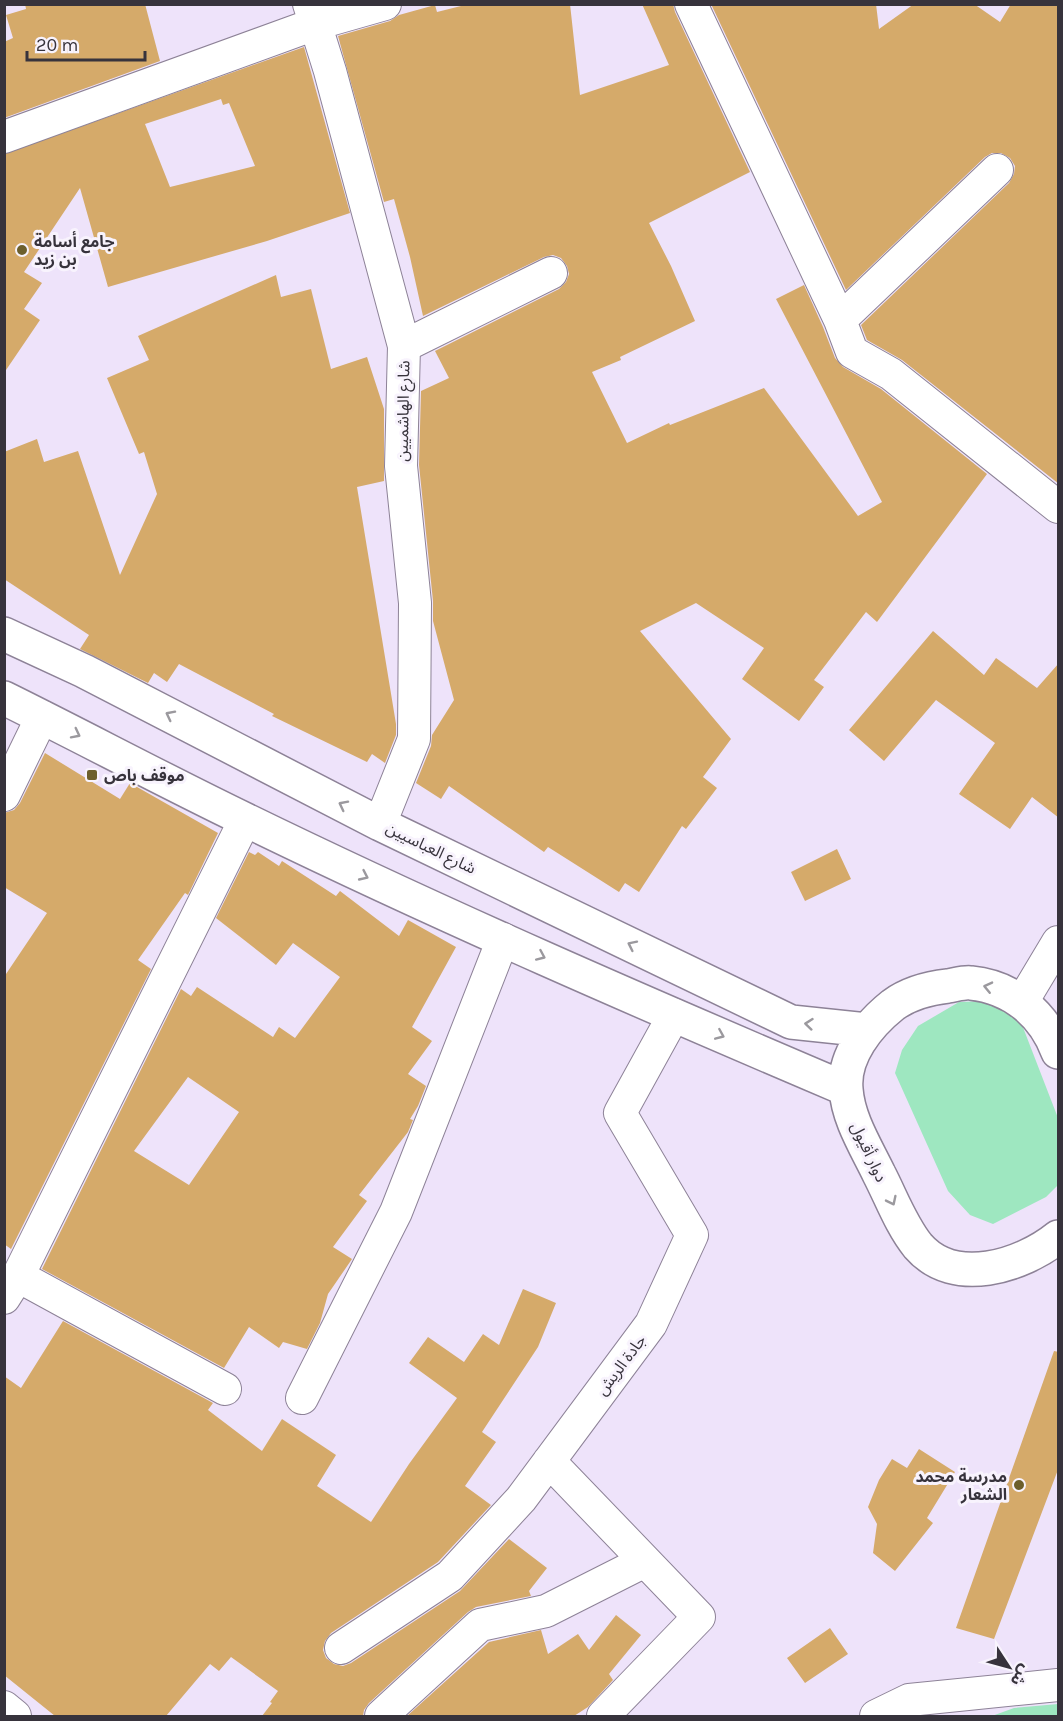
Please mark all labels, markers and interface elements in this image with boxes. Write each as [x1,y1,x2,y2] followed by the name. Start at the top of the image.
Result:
[27,24,146,62] scale bar
[36,34,78,56] text: 20 m
[34,231,114,269] place label: جامع أسامة بن زيد
[15,243,29,257] marker: جامع أسامة بن زيد
[393,360,416,462] street label: شارع الهاشميين
[166,711,176,722] one-way arrow
[69,727,80,738] one-way arrow
[104,766,185,785] place label: موقف باص
[85,768,99,782] marker: موقف باص
[339,800,350,812] one-way arrow
[382,818,479,881] street label: شارع العباسيين
[357,868,368,880] one-way arrow
[627,941,638,953] one-way arrow
[535,949,546,961] one-way arrow
[984,981,994,994] one-way arrow
[805,1018,814,1031] one-way arrow
[713,1028,724,1040] one-way arrow
[846,1119,891,1185] street label: دوار أقيول
[885,1194,897,1205] one-way arrow
[592,1331,650,1399] street label: جادة الريش
[915,1467,1007,1504] place label: مدرسة محمد الشعار
[1012,1478,1026,1492] marker: مدرسة محمد الشعار
[979,1637,1039,1697] north arrow
[1007,1661,1035,1690] text: ش

